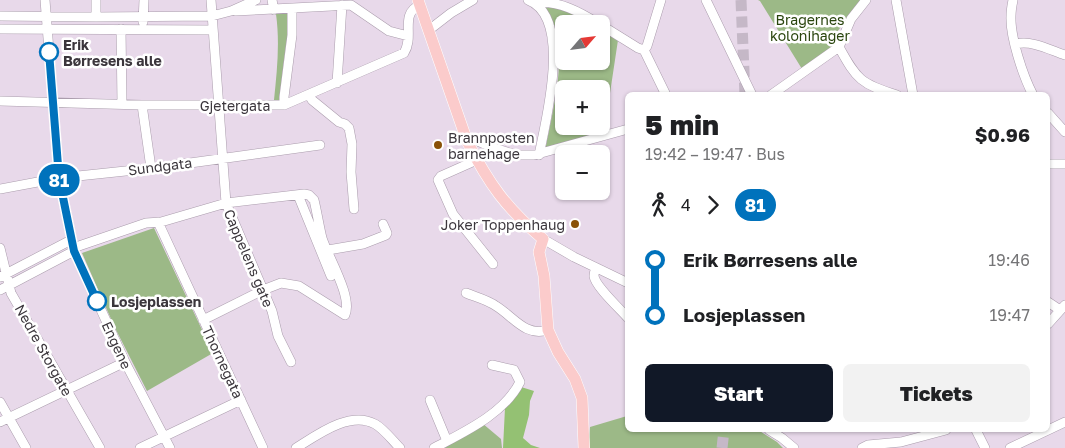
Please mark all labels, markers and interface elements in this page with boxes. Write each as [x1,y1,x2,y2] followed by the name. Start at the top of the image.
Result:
[770,11,850,44] park label: Bragernes kolonihager
[555,15,610,70] north arrow
[555,15,610,200] map controls
[63,36,162,69] place label: Erik Børresens alle
[39,42,59,62] marker: Erik Børresens alle
[555,80,610,135] button: +
[200,97,270,114] street label: Gjetergata
[645,108,719,141] text: 5 min
[975,123,1030,146] text: $0.96
[448,129,535,162] place label: Brannposten barnehage
[432,139,444,151] marker: Brannposten barnehage
[645,144,785,164] text: 19:42 – 19:47 · Bus
[555,145,610,200] button: −
[127,154,193,178] street label: Sundgata
[36,164,82,196] line badge: 81
[49,169,69,191] text: 81
[645,191,673,219] icon: walk
[699,191,727,219] icon: forward
[745,194,766,216] text: 81
[681,195,691,215] text: 4
[221,206,277,310] street label: Cappelens gate
[441,216,565,233] place label: Joker Toppenhaug
[569,218,581,230] marker: Joker Toppenhaug
[683,248,857,271] text: Erik Børresens alle
[988,250,1030,270] text: 19:46
[87,291,107,311] marker: Losjeplassen
[111,293,201,310] place label: Losjeplassen
[12,301,76,399] street label: Nedre Storgate
[683,303,805,326] text: Losjeplassen
[990,305,1030,325] text: 19:47
[99,318,135,372] street label: Engene
[199,323,247,401] street label: Thornegata
[645,364,833,422] button: Start
[843,364,1030,422] button: Tickets

